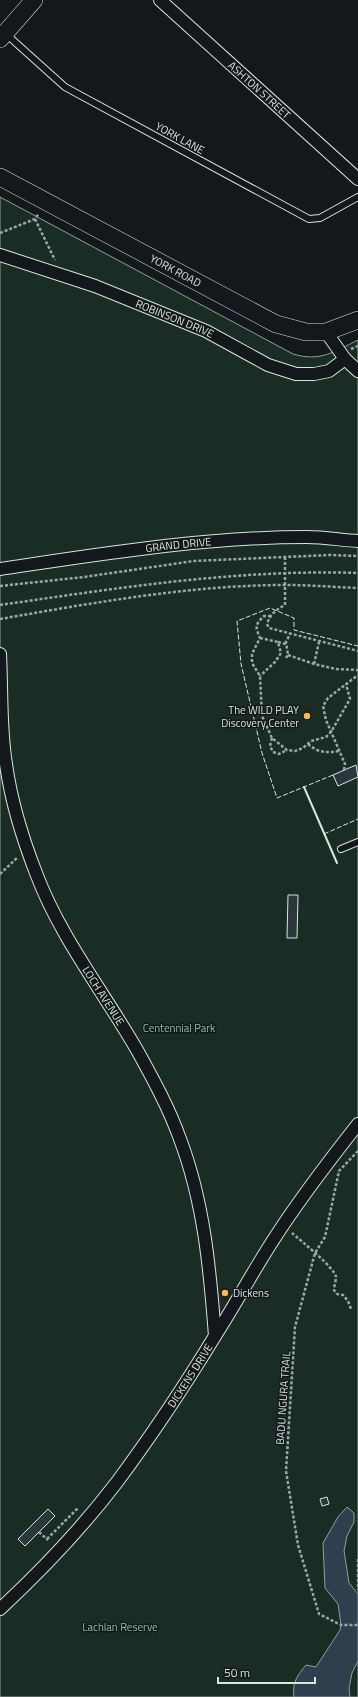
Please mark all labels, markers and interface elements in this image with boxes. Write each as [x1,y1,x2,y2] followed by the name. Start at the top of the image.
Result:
[225,57,294,122] street label: ASHTON STREET
[153,118,207,158] street label: YORK LANE
[147,250,204,291] street label: YORK ROAD
[133,295,217,342] street label: ROBINSON DRIVE
[144,533,212,556] street label: GRAND DRIVE
[221,702,299,731] place label: The WILD PLAY Discovery Center
[302,711,312,721] marker: The WILD PLAY Discovery Center
[79,963,128,1029] street label: LOCH AVENUE
[143,1020,216,1036] park label: Centennial Park
[233,1285,269,1301] place label: Dickens
[220,1288,230,1298] marker: Dickens
[164,1340,216,1411] street label: DICKENS DRIVE
[272,1350,294,1445] street label: BADU NGURA TRAIL
[82,1619,158,1635] park label: Lachlan Reserve
[218,1659,315,1685] scale bar
[224,1663,250,1682] text: 50 m

